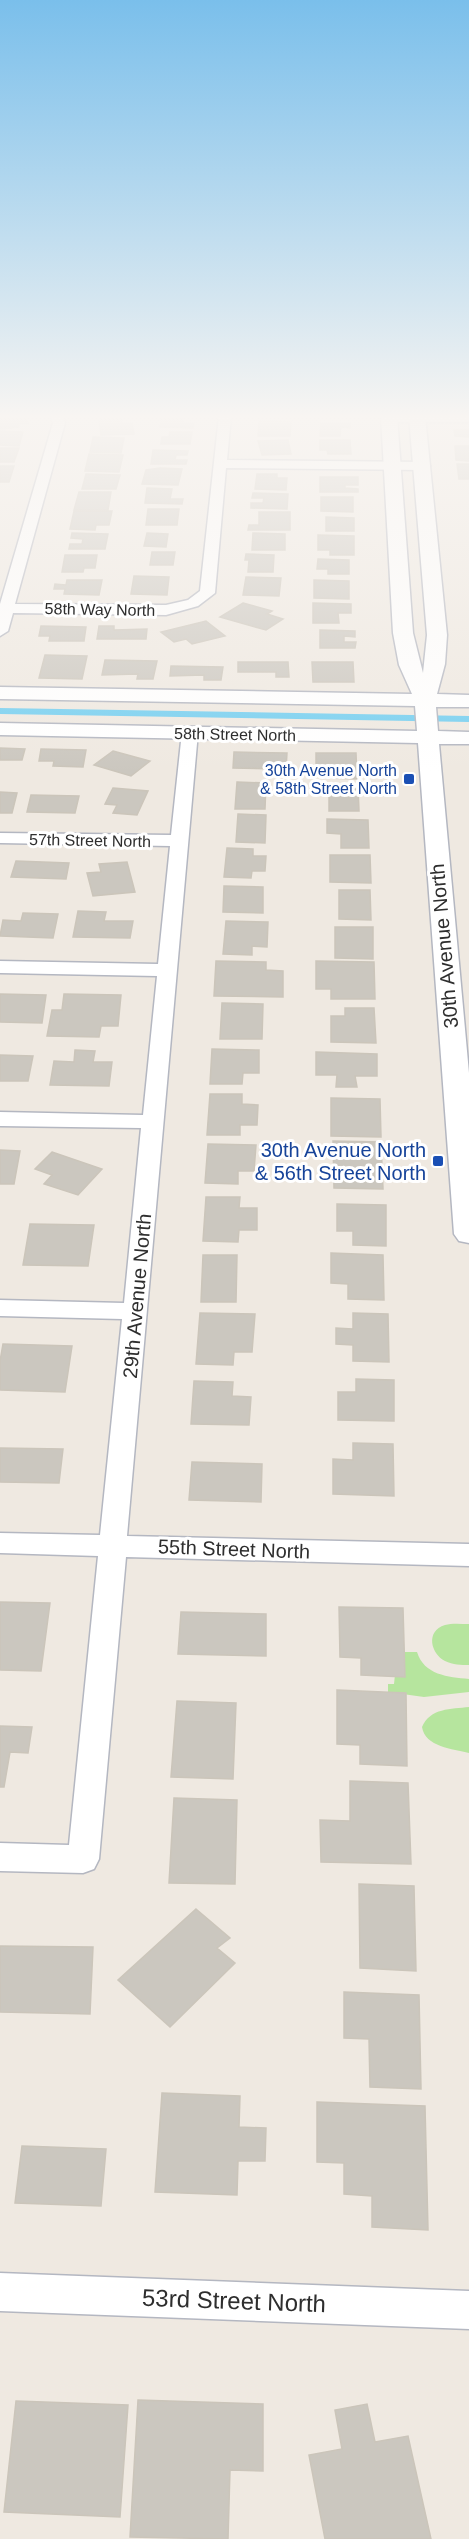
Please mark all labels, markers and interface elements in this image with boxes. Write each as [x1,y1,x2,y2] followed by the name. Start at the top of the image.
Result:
[45,600,155,619] street label: 58th Way North
[174,725,296,744] street label: 58th Street North
[260,762,397,797] place label: 30th Avenue North & 58th Street North
[402,772,416,786] marker: 30th Avenue North & 58th Street North
[29,831,151,850] street label: 57th Street North
[426,863,462,1029] street label: 30th Avenue North
[255,1139,426,1184] place label: 30th Avenue North & 56th Street North
[431,1154,445,1168] marker: 30th Avenue North & 56th Street North
[119,1213,155,1379] street label: 29th Avenue North
[158,1535,310,1563] street label: 55th Street North
[142,2284,326,2317] street label: 53rd Street North

